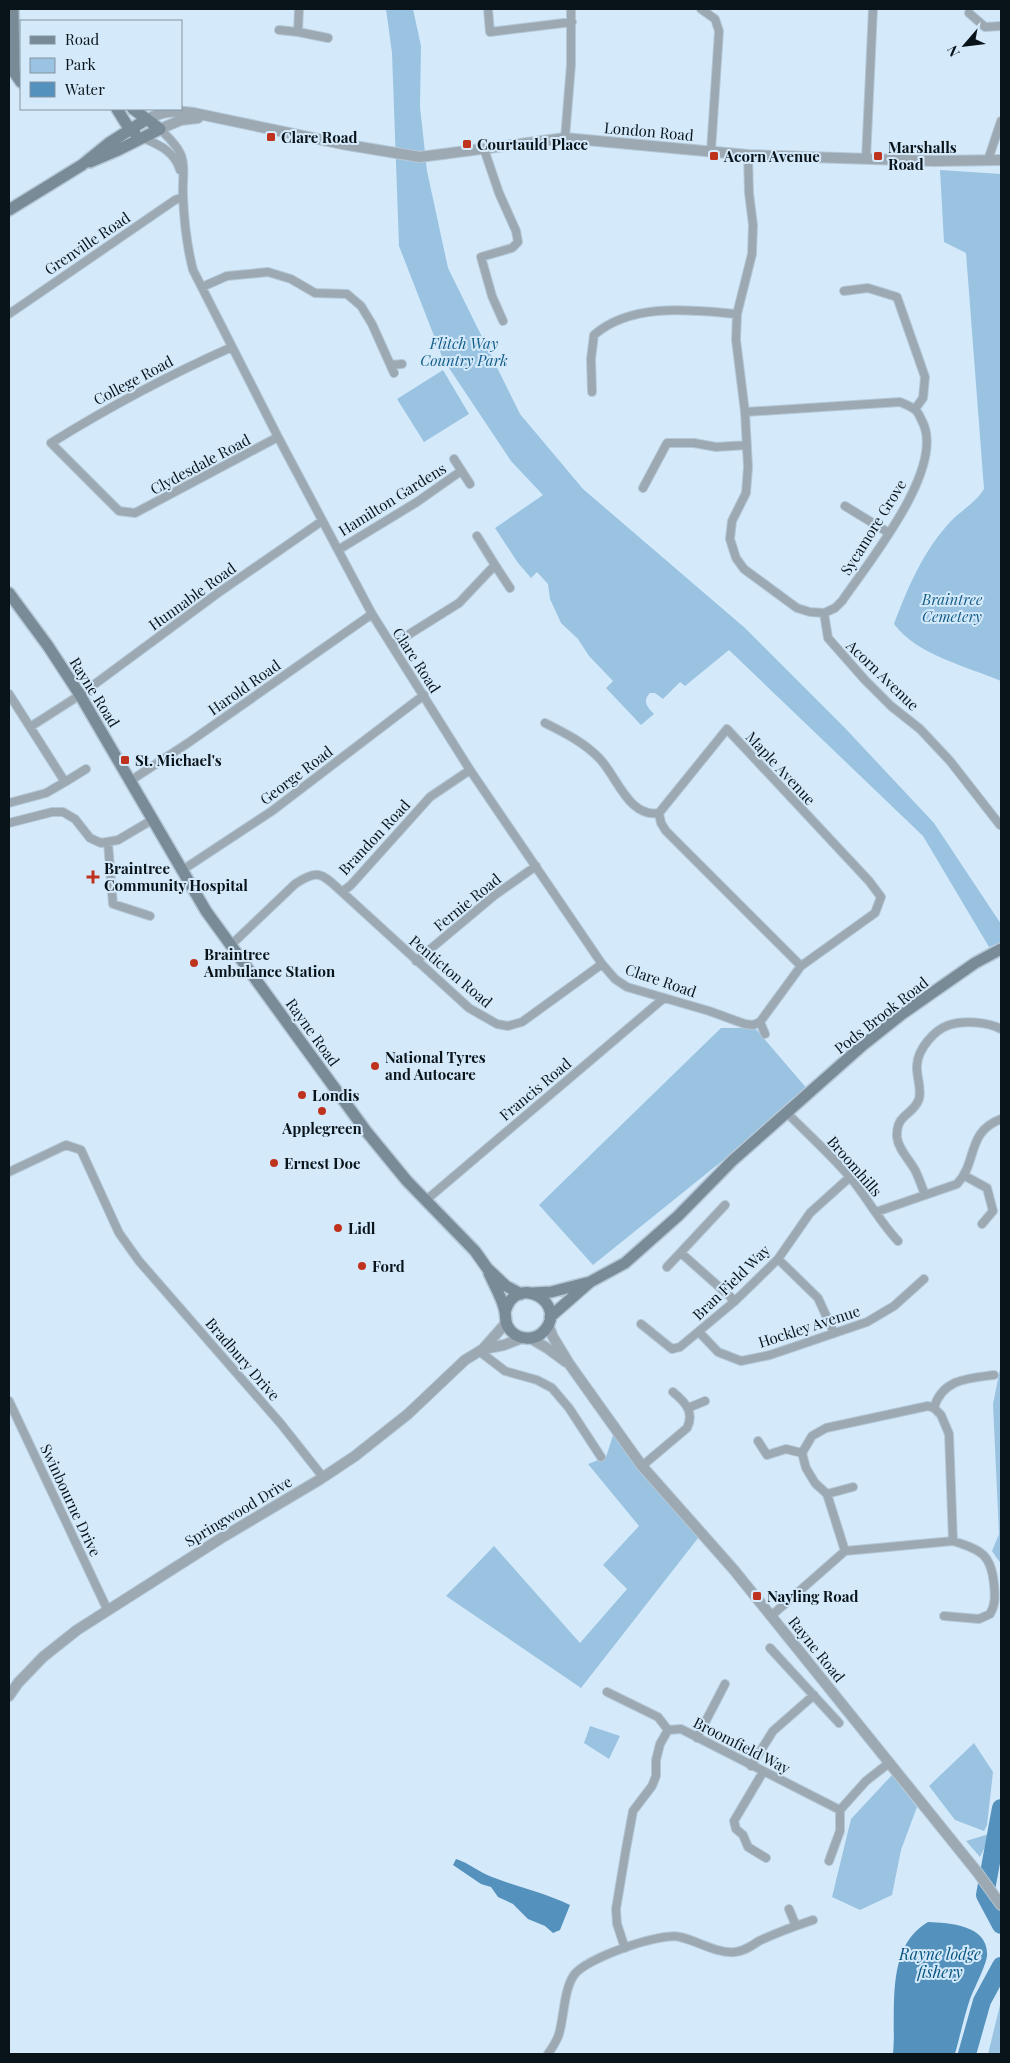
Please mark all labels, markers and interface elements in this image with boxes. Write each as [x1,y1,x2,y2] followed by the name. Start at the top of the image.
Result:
[20,20,182,110] legend
[940,20,990,70] north arrow
[65,29,99,49] text: Road
[942,42,964,60] text: N
[65,54,97,74] text: Park
[64,79,105,99] text: Water
[603,117,695,145] street label: London Road
[281,127,357,147] place label: Clare Road
[265,131,277,143] marker: Clare Road
[477,134,589,154] place label: Courtauld Place
[888,137,957,174] place label: Marshalls Road
[461,138,473,150] marker: Courtauld Place
[723,146,820,166] place label: Acorn Avenue
[708,150,720,162] marker: Acorn Avenue
[872,150,884,162] marker: Marshalls Road
[40,207,134,279] street label: Grenville Road
[420,333,508,370] park label: Flitch Way Country Park
[90,350,177,409] street label: College Road
[146,429,254,499] street label: Clydesdale Road
[334,458,450,540] street label: Hamilton Gardens
[836,475,910,579] street label: Sycamore Grove
[144,557,240,634] street label: Hunnable Road
[921,589,983,626] park label: Braintree Cemetery
[388,624,446,697] street label: Clare Road
[842,635,924,715] street label: Acorn Avenue
[66,653,125,731] street label: Rayne Road
[204,655,284,719] street label: Harold Road
[742,727,820,809] street label: Maple Avenue
[256,741,337,809] street label: George Road
[135,750,222,770] place label: St. Michael's
[119,754,131,766] marker: St. Michael's
[334,795,414,879] street label: Brandon Road
[104,858,248,895] place label: Braintree Community Hospital
[429,868,505,935] street label: Fernie Road
[86,870,100,884] marker: Braintree Community Hospital
[405,930,497,1012] street label: Penticton Road
[203,944,336,981] place label: Braintree Ambulance Station
[188,957,200,969] marker: Braintree Ambulance Station
[623,959,699,1002] street label: Clare Road
[830,972,932,1058] street label: Pods Brook Road
[282,994,344,1070] street label: Rayne Road
[385,1047,486,1084] place label: National Tyres and Autocare
[495,1053,575,1125] street label: Francis Road
[369,1060,381,1072] marker: National Tyres and Autocare
[312,1085,360,1105] place label: Londis
[296,1089,308,1101] marker: Londis
[316,1105,328,1117] marker: Applegreen
[281,1118,362,1138] place label: Applegreen
[823,1132,887,1200] street label: Broomhills
[284,1153,361,1173] place label: Ernest Doe
[268,1157,280,1169] marker: Ernest Doe
[348,1218,376,1238] place label: Lidl
[332,1222,344,1234] marker: Lidl
[688,1240,774,1324] street label: Bran Field Way
[372,1256,405,1276] place label: Ford
[356,1260,368,1272] marker: Ford
[756,1300,862,1352] street label: Hockley Avenue
[201,1313,285,1405] street label: Bradbury Drive
[36,1440,106,1560] street label: Swinbourne Drive
[181,1471,295,1551] street label: Springwood Drive
[767,1586,858,1606] place label: Nayling Road
[751,1590,763,1602] marker: Nayling Road
[784,1612,850,1686] street label: Rayne Road
[690,1712,794,1778] street label: Broomfield Way
[898,1943,981,1982] water label: Rayne lodge fishery

